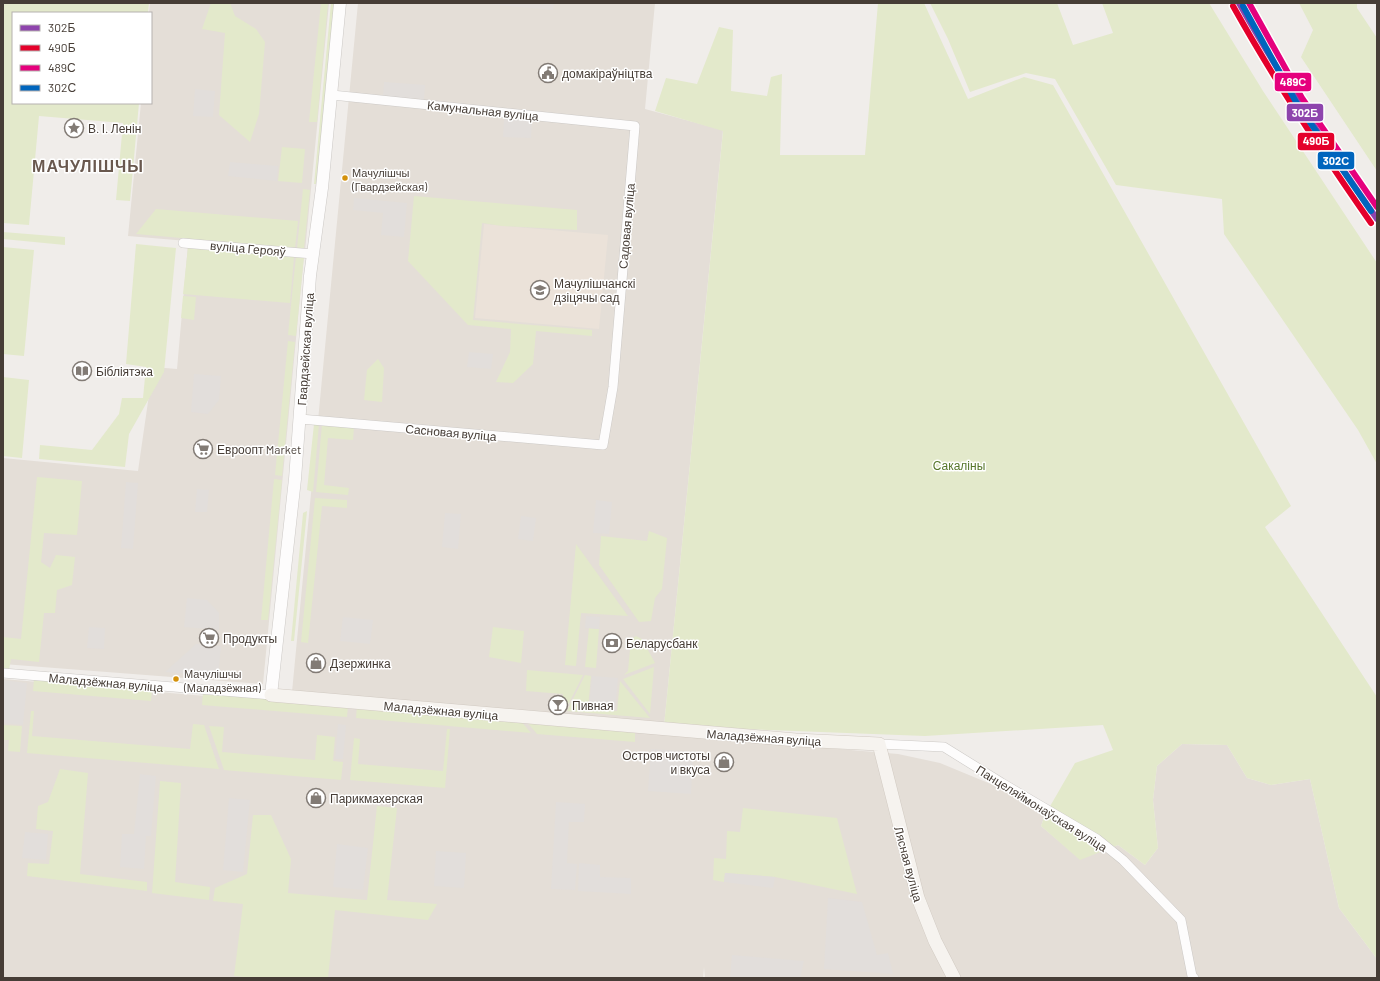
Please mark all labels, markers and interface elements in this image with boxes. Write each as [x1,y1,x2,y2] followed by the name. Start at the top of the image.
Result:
[12,12,152,104] legend
[48,20,75,34] text: 302Б
[48,40,76,54] text: 490Б
[48,60,76,74] text: 489С
[537,62,559,84] public building icon: домакіраўніцтва
[562,66,653,81] place label: домакіраўніцтва
[1274,72,1312,92] line badge: 489С
[1280,75,1306,88] text: 489С
[48,80,76,94] text: 302С
[427,97,540,124] street label: Камунальная вуліца
[1286,103,1324,122] line badge: 302Б
[1292,106,1318,119] text: 302Б
[63,117,85,139] place icon: В. І. Ленін
[88,121,141,135] place label: В. І. Ленін
[1297,132,1335,151] line badge: 490Б
[1303,134,1329,147] text: 490Б
[1317,151,1355,170] line badge: 302С
[1323,154,1349,167] text: 302С
[32,156,144,175] district label: МАЧУЛІШЧЫ
[351,166,427,193] place label: Мачулішчы (Гвардзейская)
[340,173,350,183] marker: Мачулішчы (Гвардзейская)
[615,182,638,270] street label: Садовая вуліца
[210,238,286,259] street label: вуліца Герояў
[554,276,635,305] place label: Мачулішчанскі дзіцячы сад
[529,279,551,301] school or university icon: Мачулішчанскі дзіцячы сад
[294,292,317,406] street label: Гвардзейская вуліца
[71,360,93,382] library icon: Бібліятэка
[96,364,153,378] place label: Бібліятэка
[405,421,498,444] street label: Сасновая вуліца
[192,438,214,460] supermarket icon: Евроопт Market
[217,442,301,457] place label: Евроопт Market
[933,458,985,472] park label: Сакаліны
[198,627,220,649] supermarket icon: Продукты
[223,631,277,646] place label: Продукты
[601,632,623,654] bank icon: Беларусбанк
[626,636,698,651] place label: Беларусбанк
[305,652,327,674] shop icon: Дзержинка
[330,656,391,671] place label: Дзержинка
[183,667,261,694] place label: Мачулішчы (Маладзёжная)
[48,670,164,695] street label: Маладзёжная вуліца
[171,674,181,684] marker: Мачулішчы (Маладзёжная)
[547,694,569,716] bar icon: Пивная
[383,698,499,723] street label: Маладзёжная вуліца
[572,698,614,712] place label: Пивная
[706,726,822,749] street label: Маладзёжная вуліца
[622,748,710,777] place label: Остров чистоты и вкуса
[713,751,735,773] shop icon: Остров чистоты и вкуса
[974,762,1110,855] street label: Панцеляймонаўская вуліца
[305,787,327,809] shop icon: Парикмахерская
[330,791,423,806] place label: Парикмахерская
[891,825,926,904] street label: Лясная вуліца

